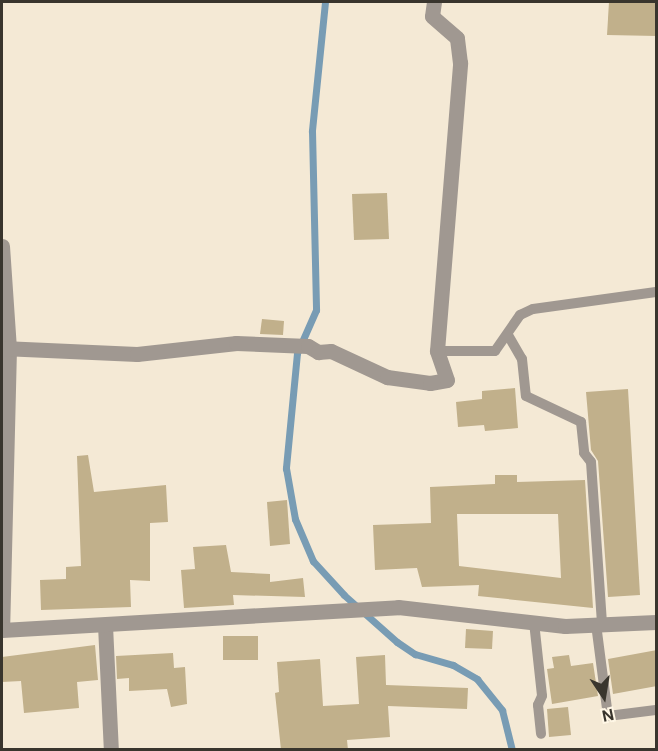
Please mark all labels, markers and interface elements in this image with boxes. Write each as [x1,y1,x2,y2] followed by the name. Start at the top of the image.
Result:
[574,667,634,727] north arrow
[600,704,616,727] text: N

